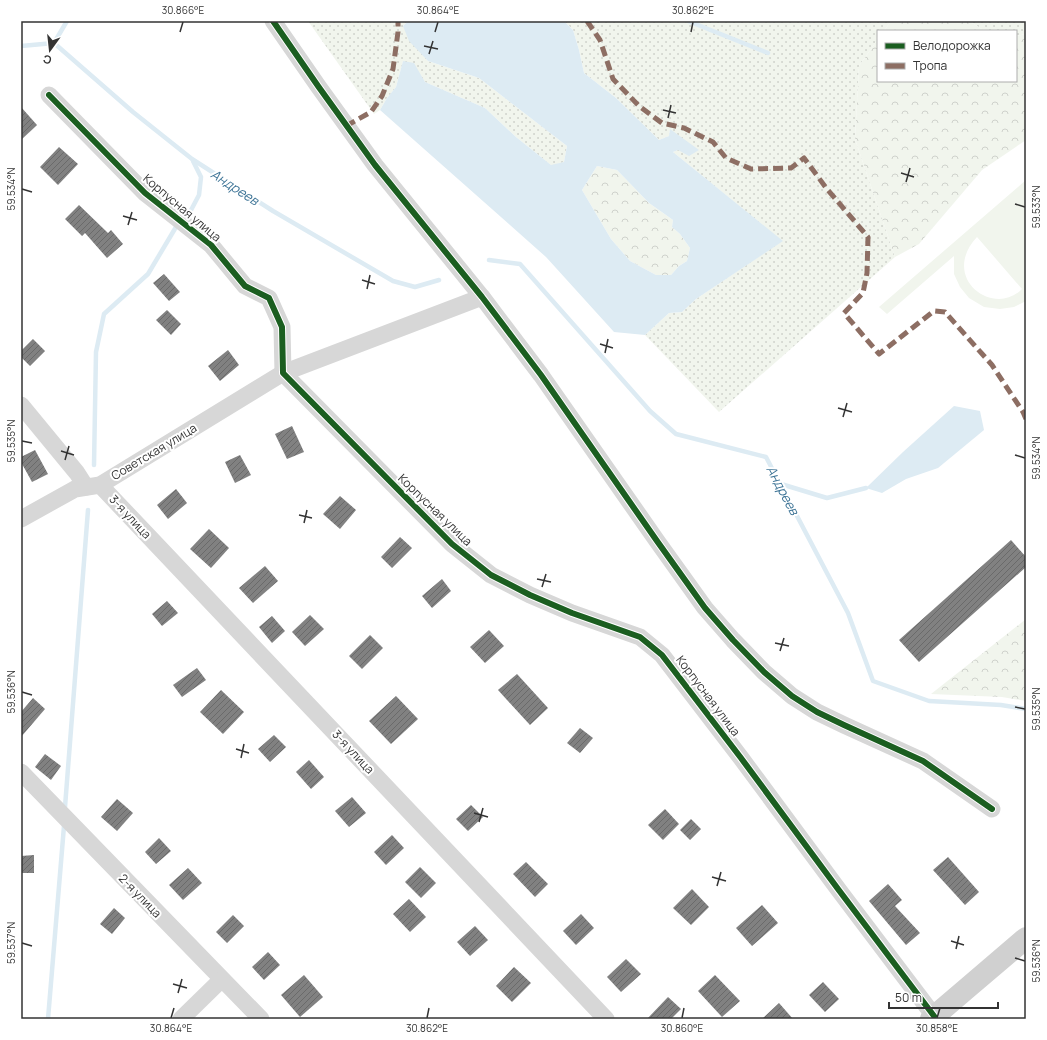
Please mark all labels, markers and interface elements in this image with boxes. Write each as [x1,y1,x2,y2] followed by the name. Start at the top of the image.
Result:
[162,3,205,17] text: 30.866°E
[417,3,459,17] text: 30.864°E
[672,3,714,17] text: 30.862°E
[30,30,70,70] north arrow
[877,30,1017,82] legend
[913,37,991,54] text: Велодорожка
[41,52,53,68] text: С
[913,57,947,74] text: Тропа
[208,165,263,210] water label: Андреев
[4,167,18,210] text: 59.534°N
[140,170,225,245] street label: Корпусная улица
[1029,186,1043,228] text: 59.533°N
[4,419,18,462] text: 59.535°N
[108,419,200,484] street label: Советская улица
[1029,436,1043,479] text: 59.534°N
[762,462,804,519] water label: Андреев
[395,470,476,549] street label: Корпусная улица
[106,491,155,542] street label: 3-я улица
[672,652,744,740] street label: Корпусная улица
[4,670,18,714] text: 59.536°N
[1029,687,1043,730] text: 59.535°N
[329,726,378,777] street label: 3-я улица
[115,870,166,921] street label: 2-я улица
[4,922,18,964] text: 59.537°N
[1029,939,1043,983] text: 59.536°N
[889,984,998,1010] scale bar
[895,989,922,1006] text: 50 m
[150,1021,192,1035] text: 30.864°E
[406,1021,448,1035] text: 30.862°E
[661,1021,704,1035] text: 30.860°E
[916,1021,958,1035] text: 30.858°E

